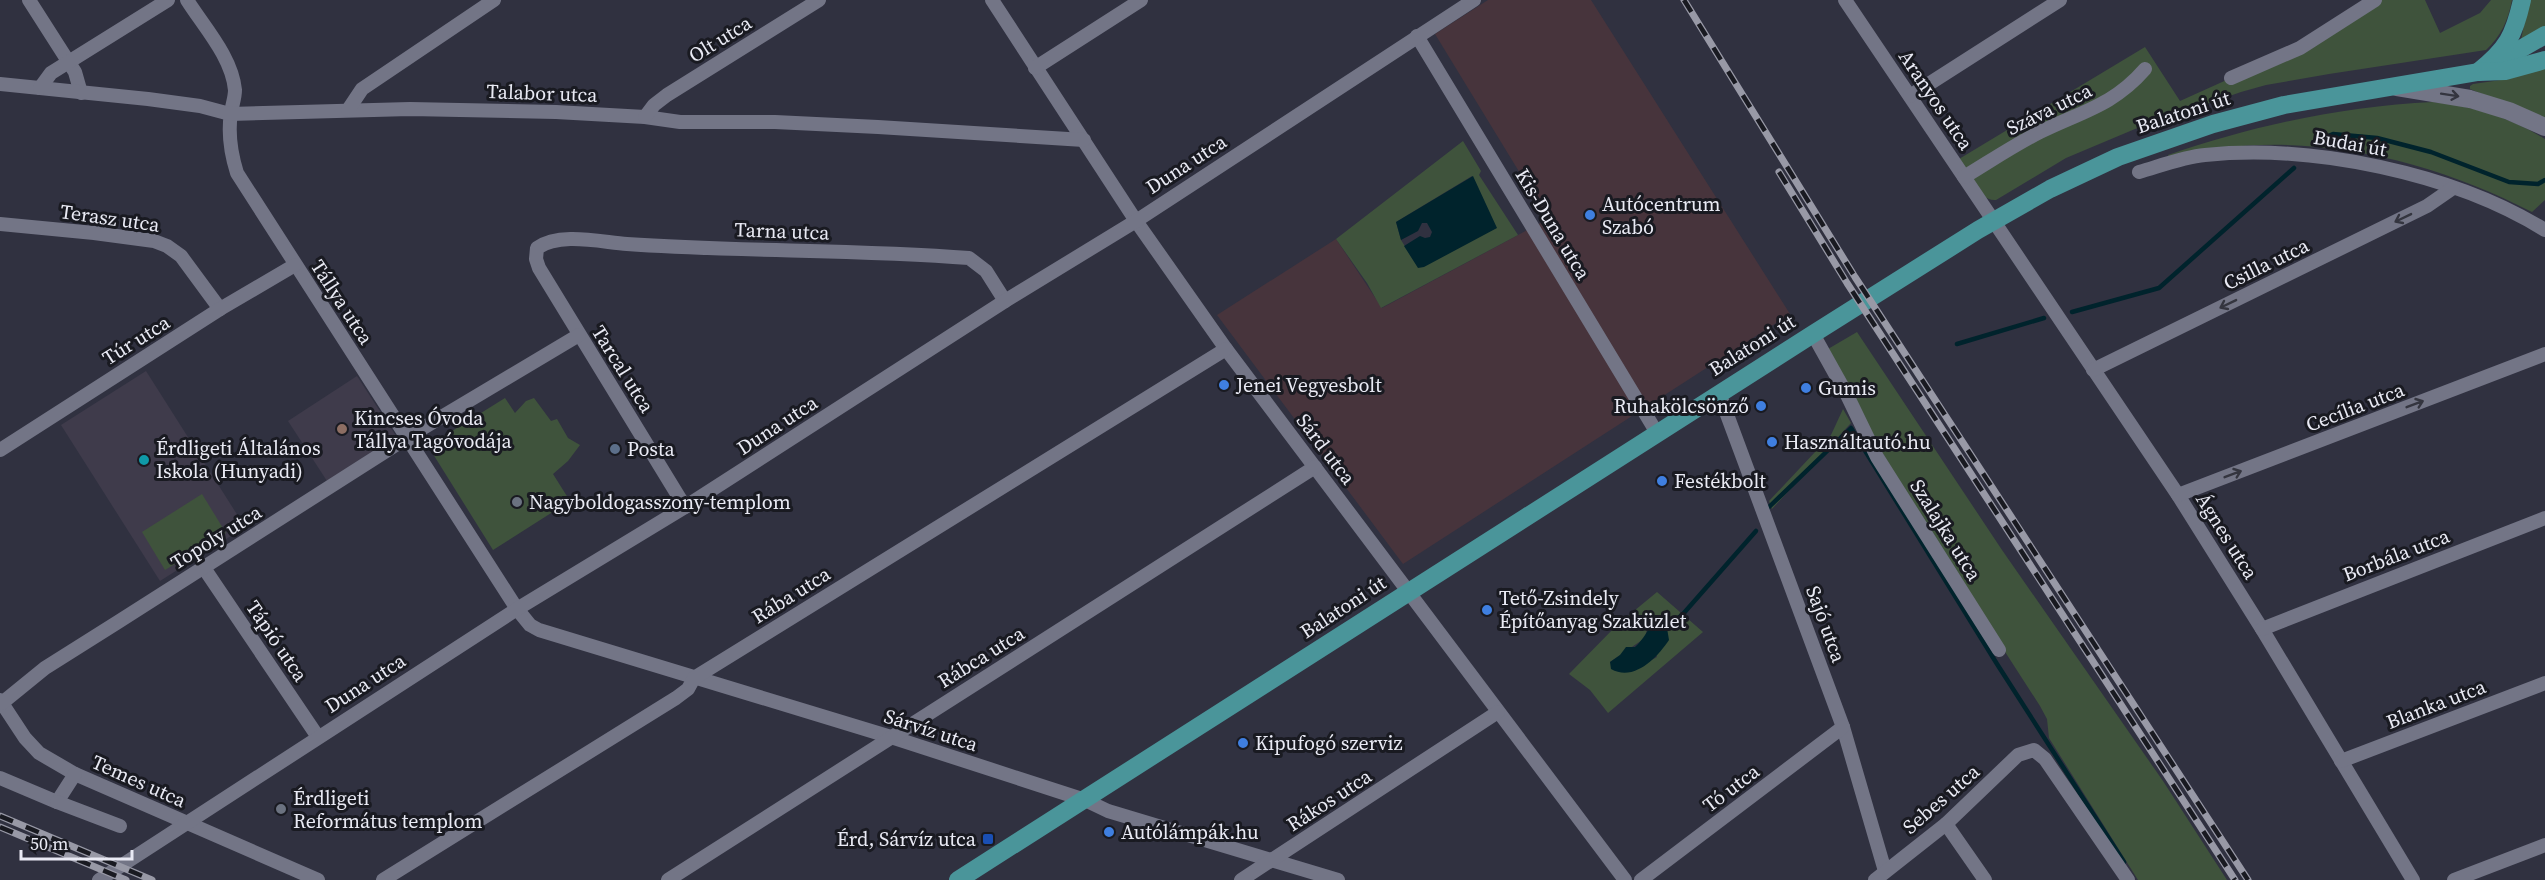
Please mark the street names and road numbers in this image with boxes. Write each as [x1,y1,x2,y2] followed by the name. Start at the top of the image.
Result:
[683,8,758,69] street label: Olt utca
[1892,44,1980,156] street label: Aranyos utca
[2002,76,2097,142] street label: Száva utca
[486,77,599,109] street label: Talabor utca
[2133,84,2234,140] street label: Balatoni út
[2311,123,2389,163] street label: Budai út
[1140,127,1232,201] street label: Duna utca
[1509,163,1598,286] street label: Kis-Duna utca
[59,197,162,239] street label: Terasz utca
[734,215,831,247] street label: Tarna utca
[2219,231,2314,297] street label: Csilla utca
[304,254,380,351] street label: Tállya utca
[1703,307,1801,383] street label: Balatoni út
[97,308,176,372] street label: Túr utca
[585,320,661,419] street label: Tarcal utca
[2302,375,2409,439] street label: Cecília utca
[731,388,823,462] street label: Duna utca
[1290,408,1363,491] street label: Sárd utca
[1904,474,1989,587] street label: Szalajka utca
[2189,487,2265,585] street label: Ágnes utca
[165,497,268,576] street label: Topoly utca
[2339,522,2454,588] street label: Borbála utca
[746,559,836,630] street label: Rába utca
[1295,569,1392,645] street label: Balatoni út
[1799,582,1853,667] street label: Sajó utca
[240,595,315,688] street label: Tápió utca
[932,619,1030,695] street label: Rábca utca
[319,646,411,720] street label: Duna utca
[2382,672,2490,736] street label: Blanka utca
[881,702,982,759] street label: Sárvíz utca
[87,748,191,815] street label: Temes utca
[1697,757,1766,819] street label: Tó utca
[1897,757,1986,840] street label: Sebes utca
[1281,762,1378,838] street label: Rákos utca

